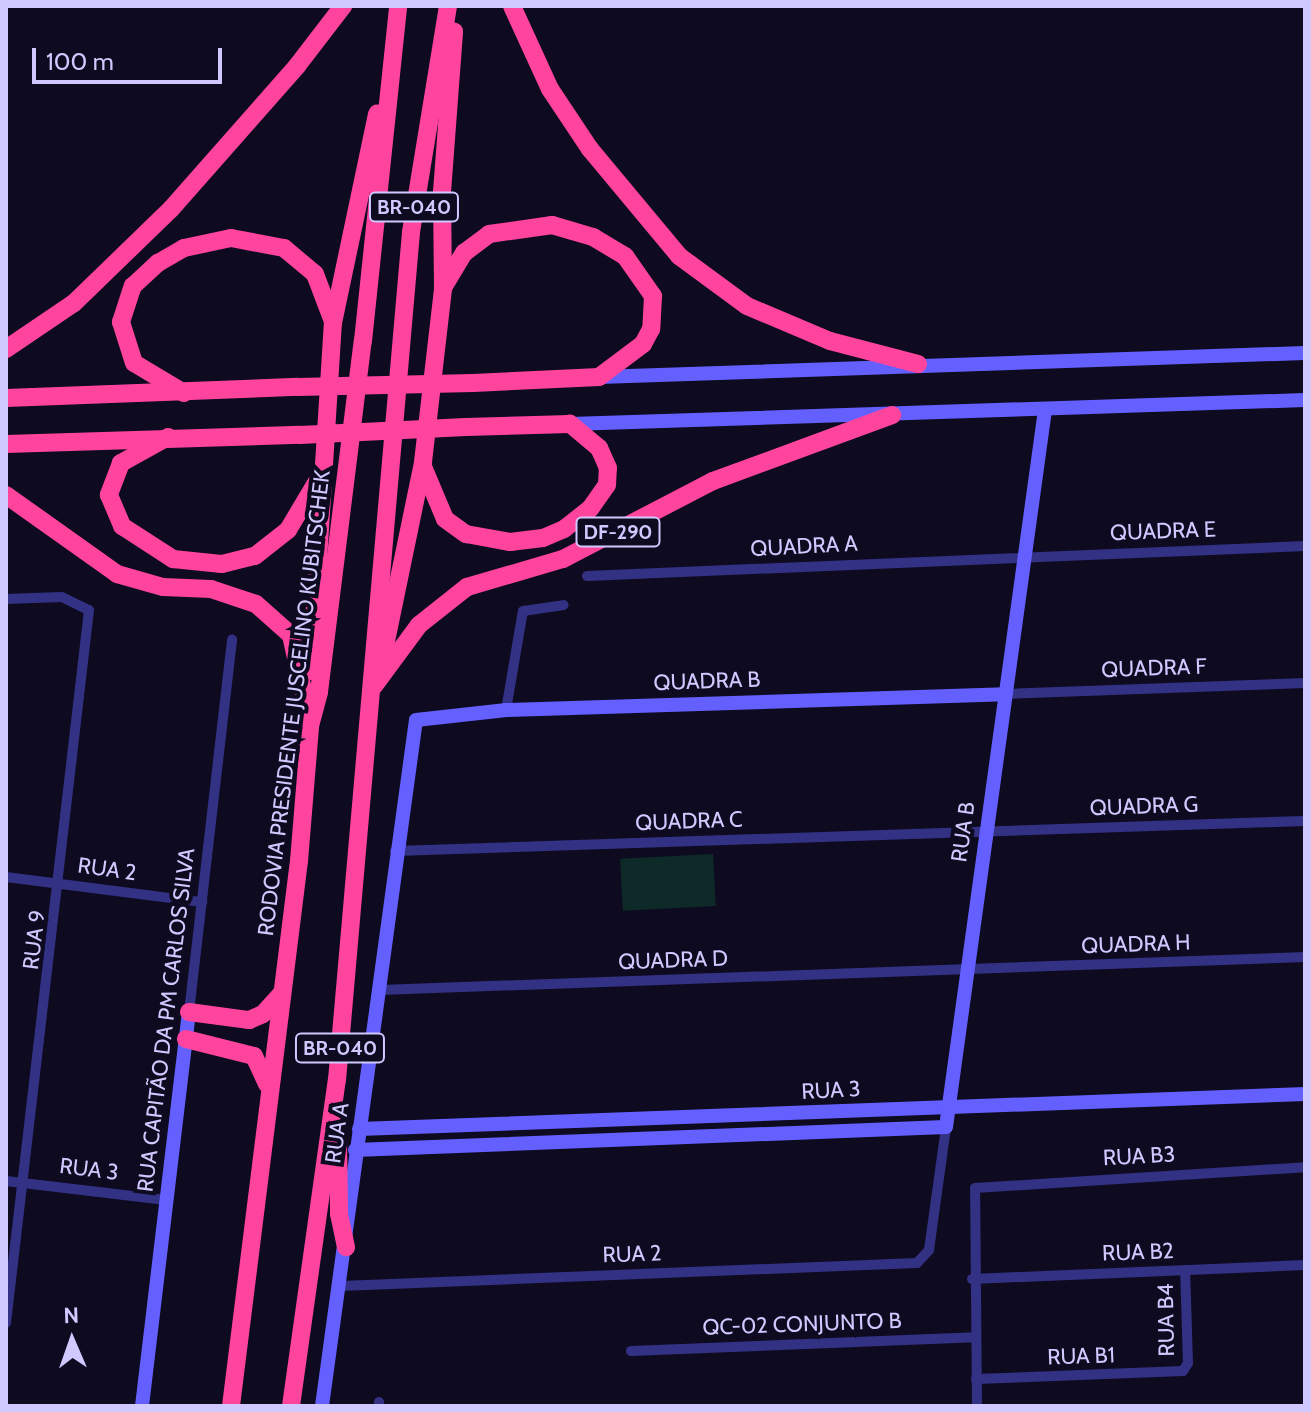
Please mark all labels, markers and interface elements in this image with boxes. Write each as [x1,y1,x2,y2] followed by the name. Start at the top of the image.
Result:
[36,32,226,82] scale bar
[46,47,114,76] text: 100 m
[368,191,460,223] road number: BR-040
[252,469,336,937] street label: RODOVIA PRESIDENTE JUSCELINO KUBITSCHEK
[574,516,662,548] road number: DF-290
[1110,516,1216,546] street label: QUADRA E
[750,530,858,562] street label: QUADRA A
[1101,653,1207,683] street label: QUADRA F
[653,666,761,696] street label: QUADRA B
[1089,791,1199,821] street label: QUADRA G
[946,800,980,864] street label: RUA B
[635,806,743,836] street label: QUADRA C
[132,846,200,1194] street label: RUA CAPITÃO DA PM CARLOS SILVA
[76,852,138,886] street label: RUA 2
[17,909,51,971] street label: RUA 9
[1081,929,1191,959] street label: QUADRA H
[618,945,728,975] street label: QUADRA D
[294,1032,386,1064] road number: BR-040
[801,1075,861,1105] street label: RUA 3
[320,1101,354,1165] street label: RUA A
[1102,1141,1176,1171] street label: RUA B3
[58,1152,120,1186] street label: RUA 3
[1102,1238,1174,1266] street label: RUA B2
[602,1240,662,1268] street label: RUA 2
[1152,1283,1180,1357] street label: RUA B4
[32,1300,112,1380] north arrow
[63,1302,79,1329] text: N
[702,1307,902,1341] street label: QC-02 CONJUNTO B
[1047,1342,1115,1370] street label: RUA B1

